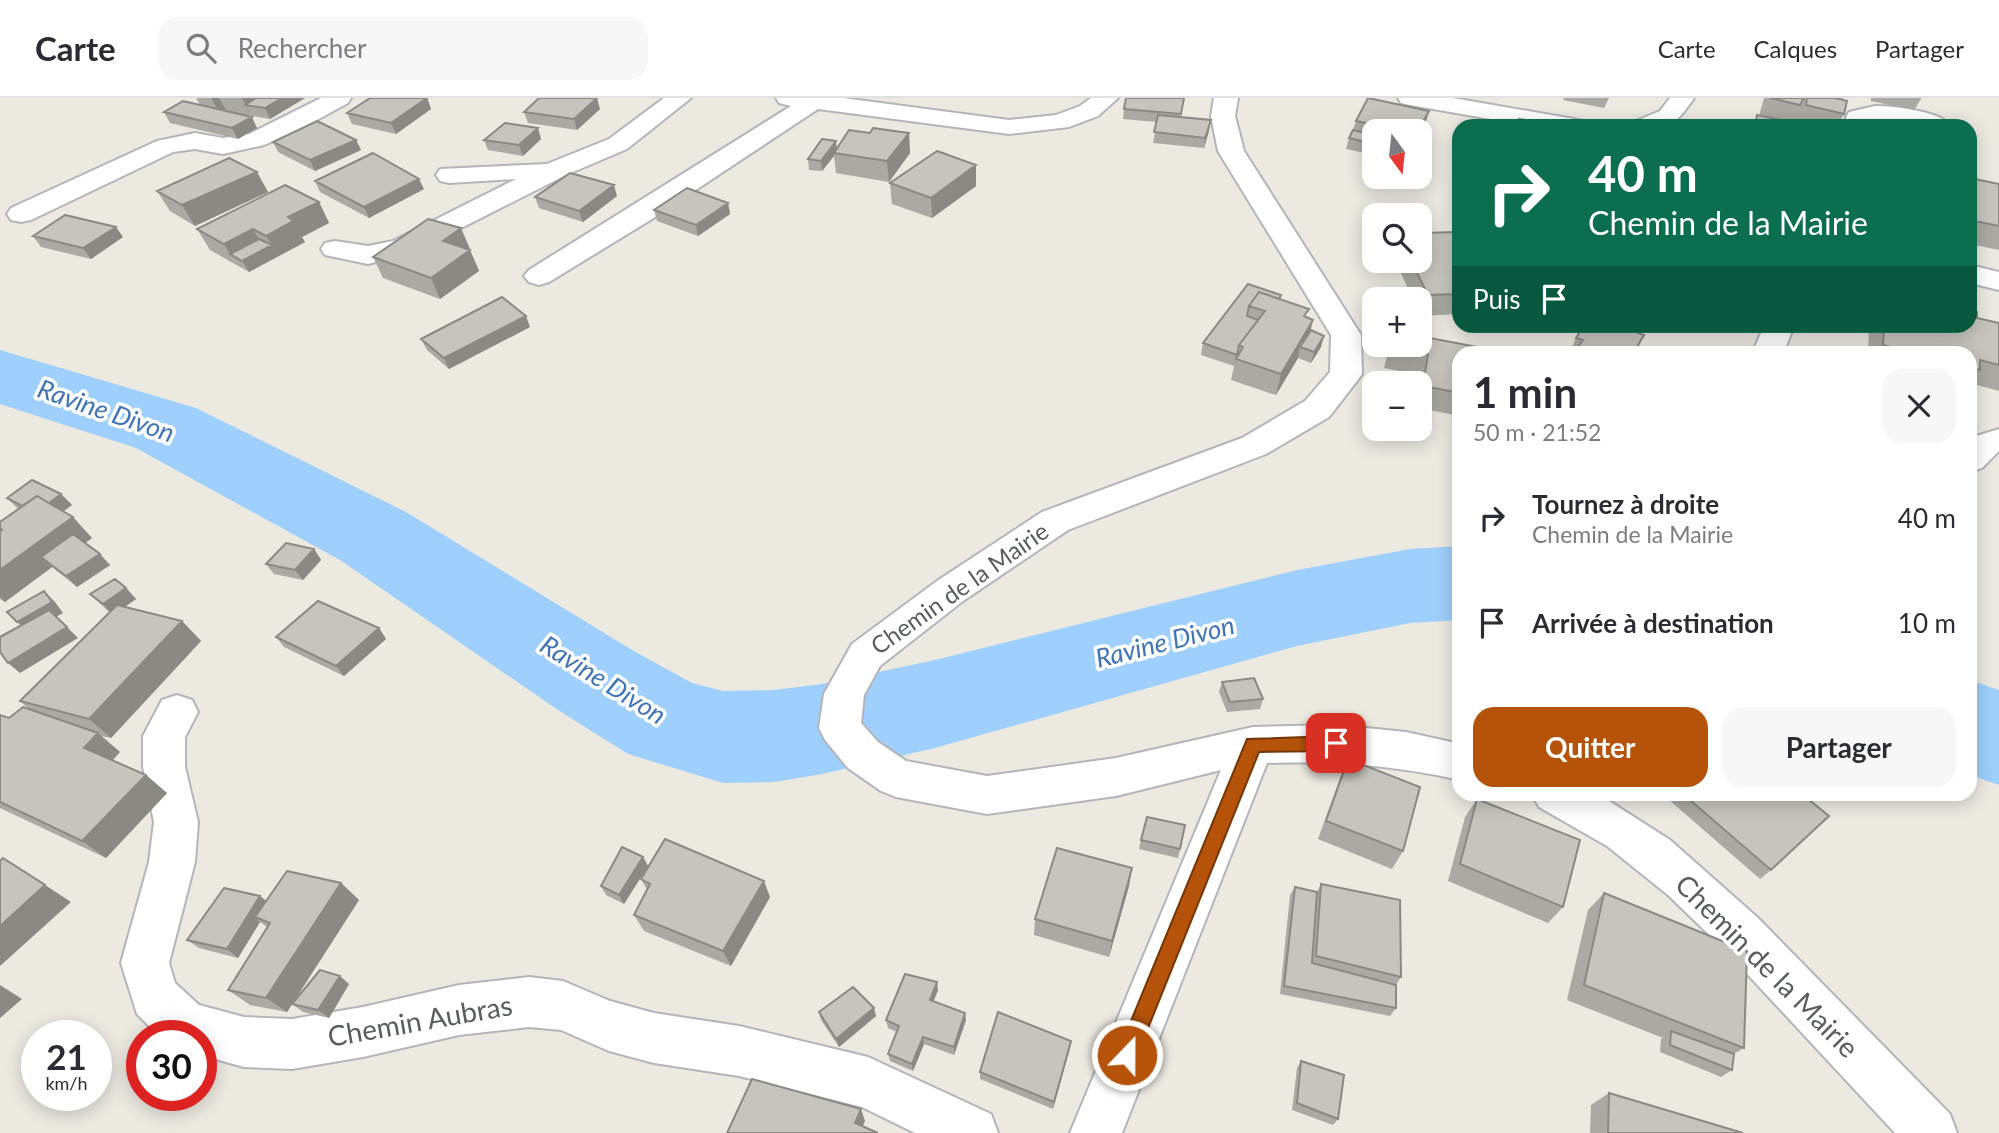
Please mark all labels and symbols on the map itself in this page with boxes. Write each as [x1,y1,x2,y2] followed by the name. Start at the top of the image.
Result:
[1362,119,1432,189] north arrow
[34,372,179,448] water label: Ravine Divon
[865,516,1053,660] street label: Chemin de la Mairie
[1092,608,1238,674] water label: Ravine Divon
[535,628,672,730] water label: Ravine Divon
[1306,713,1366,773] pin
[1669,867,1866,1064] street label: Chemin de la Mairie
[325,987,515,1053] street label: Chemin Aubras
[1090,1018,1164,1092] position arrow
[126,1020,217,1111] speed limit sign: 30

